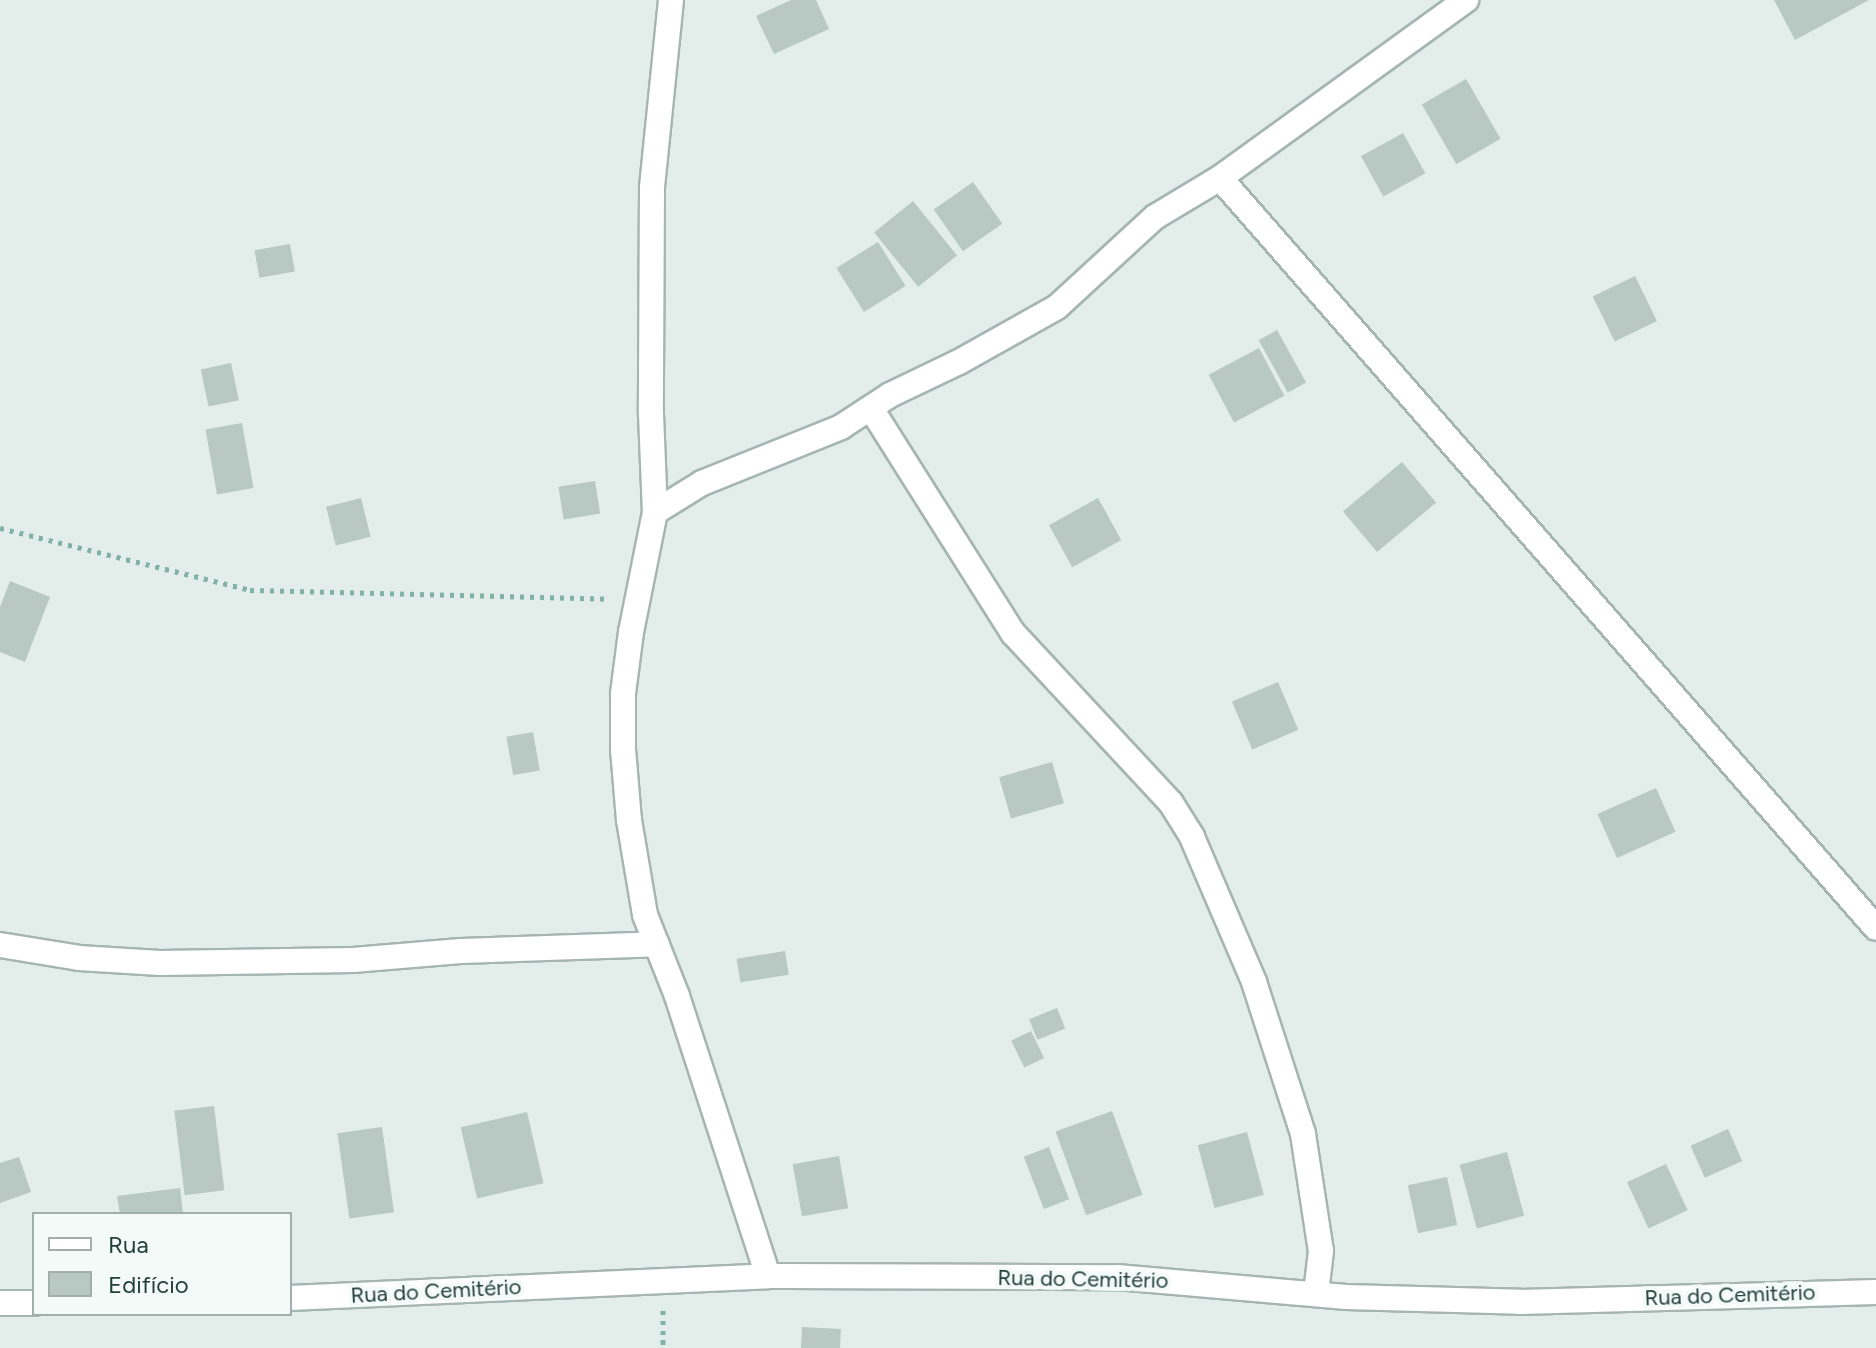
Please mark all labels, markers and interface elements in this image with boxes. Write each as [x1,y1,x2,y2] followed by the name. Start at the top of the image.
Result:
[32,1212,292,1316] legend
[108,1230,149,1259] text: Rua
[997,1264,1169,1294] street label: Rua do Cemitério
[108,1270,189,1299] text: Edifício
[350,1273,522,1309] street label: Rua do Cemitério
[1644,1279,1816,1311] street label: Rua do Cemitério

